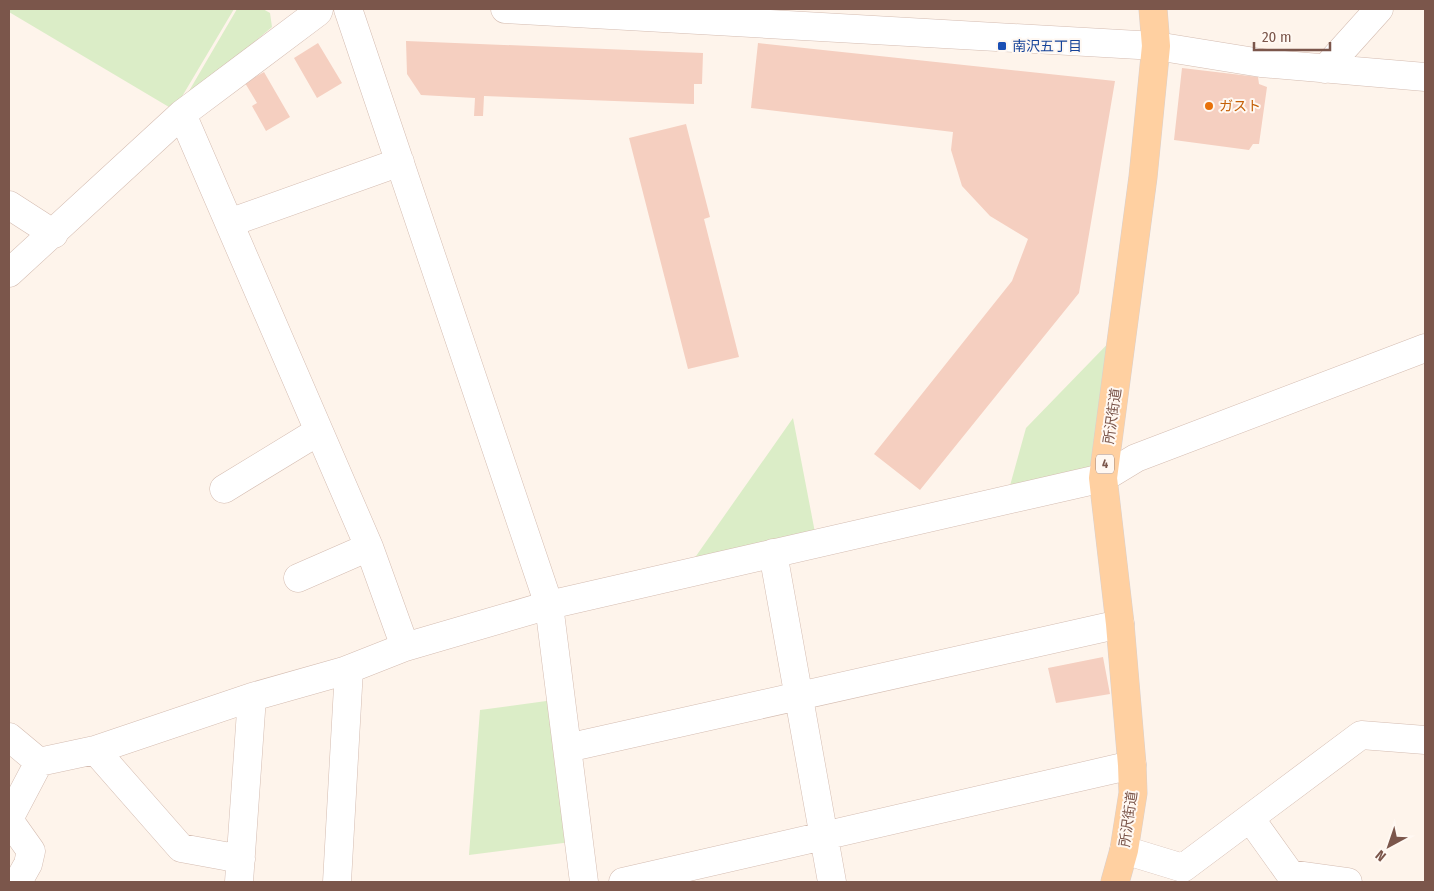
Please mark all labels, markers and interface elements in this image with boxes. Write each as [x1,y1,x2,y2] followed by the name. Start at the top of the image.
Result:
[1254,20,1330,52] scale bar
[1262,28,1292,46] text: 20 m
[1012,38,1082,55] place label: 南沢五丁目
[996,40,1008,52] marker: 南沢五丁目
[1219,98,1261,115] place label: ガスト
[1203,100,1215,112] marker: ガスト
[1100,387,1125,445] street label: 所沢街道
[1096,454,1114,474] road number: 4
[1116,790,1141,848] street label: 所沢街道
[1364,821,1414,871] north arrow
[1372,846,1390,865] text: N

